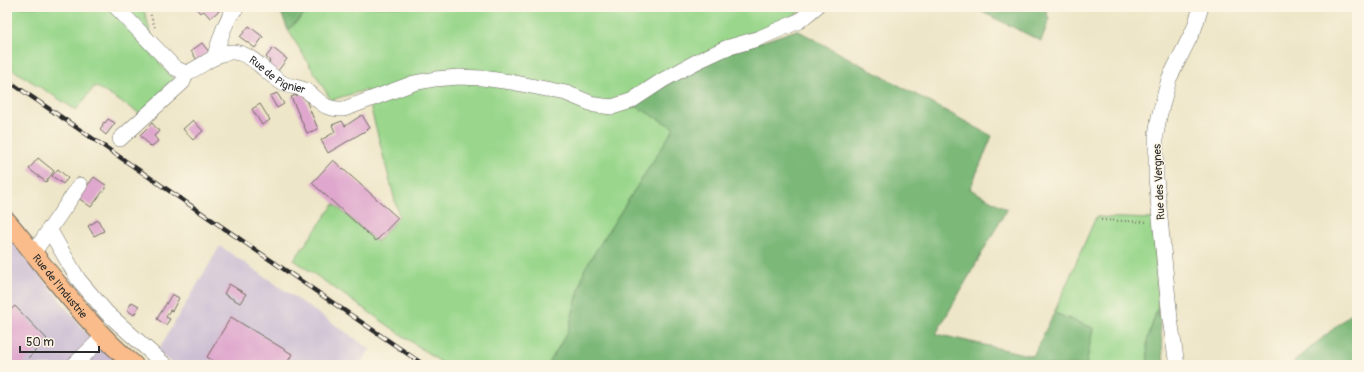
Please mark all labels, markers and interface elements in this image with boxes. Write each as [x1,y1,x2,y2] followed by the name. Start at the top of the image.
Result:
[247,53,308,96] street label: Rue de Pignier
[1151,144,1167,220] street label: Rue des Vergnes
[30,251,91,321] street label: Rue de l'Industrie
[20,328,99,354] scale bar
[26,335,54,350] text: 50 m

